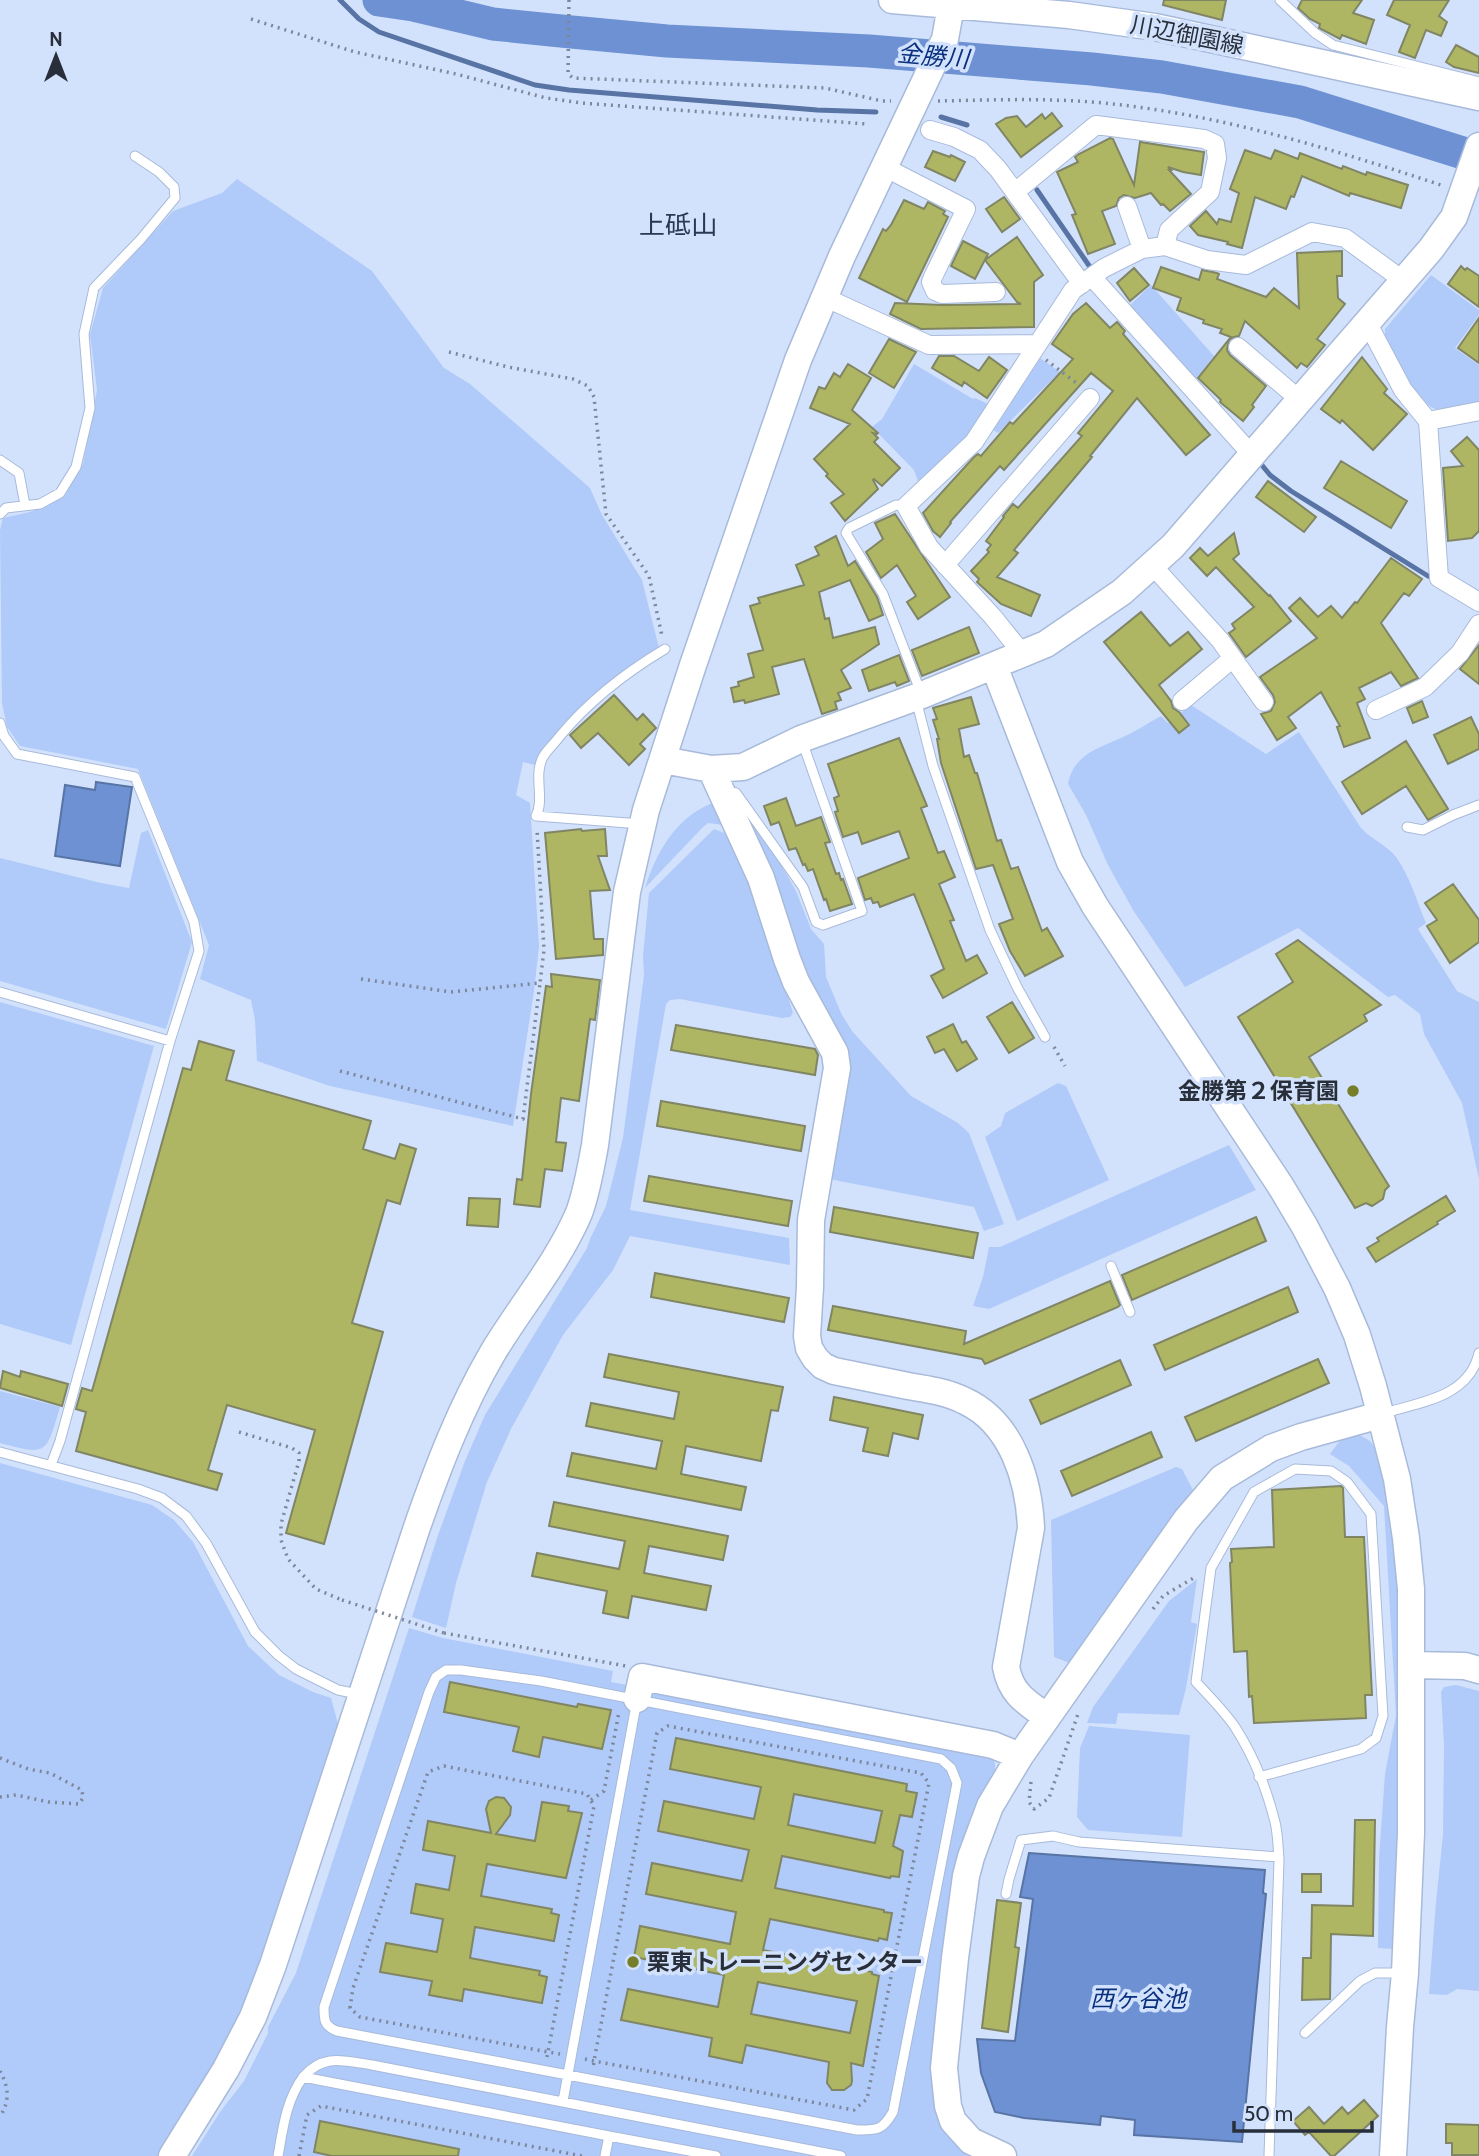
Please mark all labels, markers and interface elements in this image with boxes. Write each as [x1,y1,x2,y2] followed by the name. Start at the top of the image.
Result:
[1128,10,1246,60] street label: 川辺御園線
[21,21,91,91] north arrow
[49,28,63,51] text: N
[896,38,973,74] water label: 金勝川
[639,209,717,241] district label: 上砥山
[1178,1077,1339,1105] place label: 金勝第２保育園
[1345,1083,1361,1099] marker: 金勝第２保育園
[647,1948,923,1976] place label: 栗東トレーニングセンター
[625,1954,641,1970] marker: 栗東トレーニングセンター
[1090,1984,1188,2013] water label: 西ヶ谷池
[1234,2090,1372,2134] scale bar
[1244,2101,1293,2126] text: 50 m

